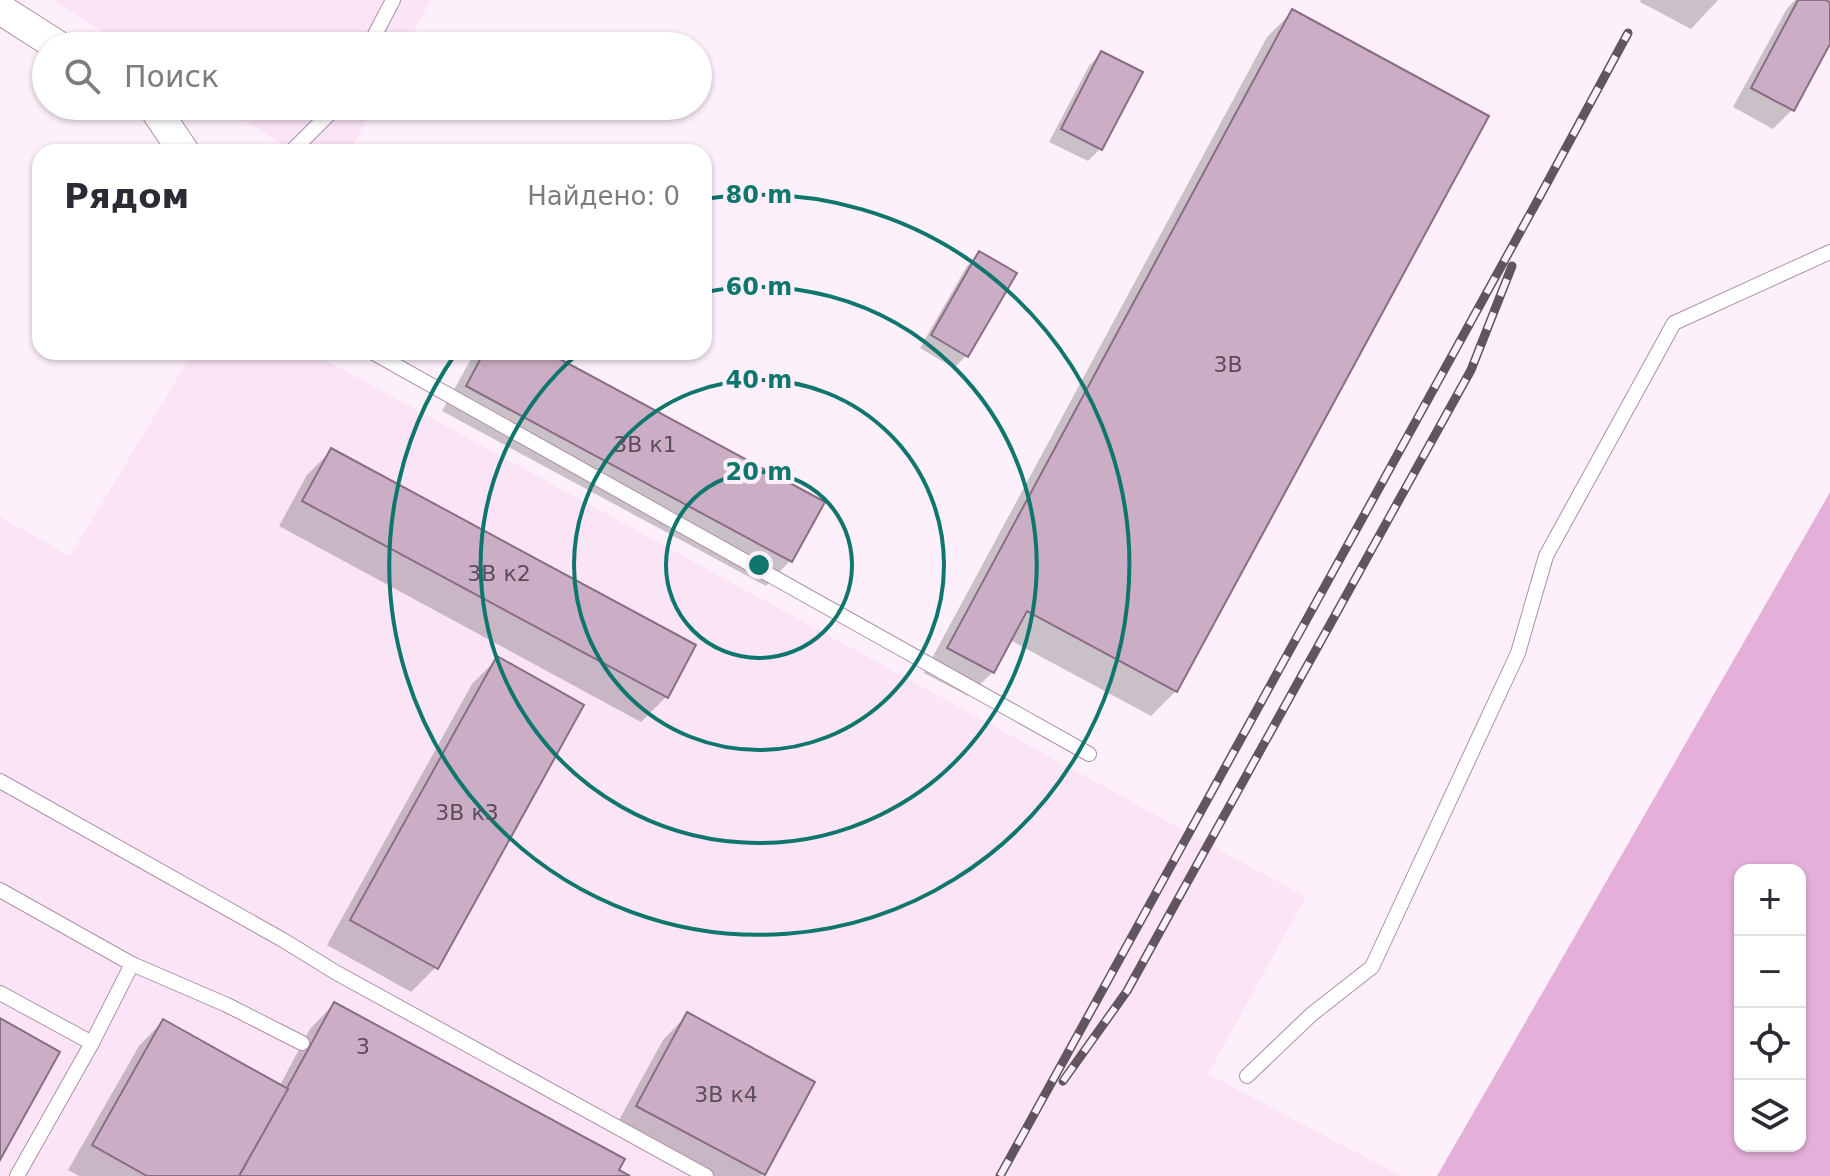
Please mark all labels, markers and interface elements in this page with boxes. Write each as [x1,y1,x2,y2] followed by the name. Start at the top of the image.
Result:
[32,32,712,120] search box
[60,54,104,98] icon: search
[124,59,219,94] text: Поиск
[64,176,189,216] text: Рядом
[527,181,680,211] text: Найдено: 0
[726,181,792,209] text: 80 m
[726,273,792,301] text: 60 m
[1213,352,1243,377] house number: 3В
[726,366,792,394] text: 40 m
[613,432,677,457] house number: 3В к1
[726,458,792,486] text: 20 m
[745,551,773,579] centre of rings
[467,561,531,586] house number: 3В к2
[435,800,499,825] house number: 3В к3
[1734,864,1806,1152] map controls
[1734,864,1806,936] button: +
[1734,936,1806,1008] button: −
[1734,1008,1806,1080] button: locate
[356,1034,370,1059] house number: 3
[1734,1080,1806,1152] button: layers
[694,1082,758,1107] house number: 3В к4

